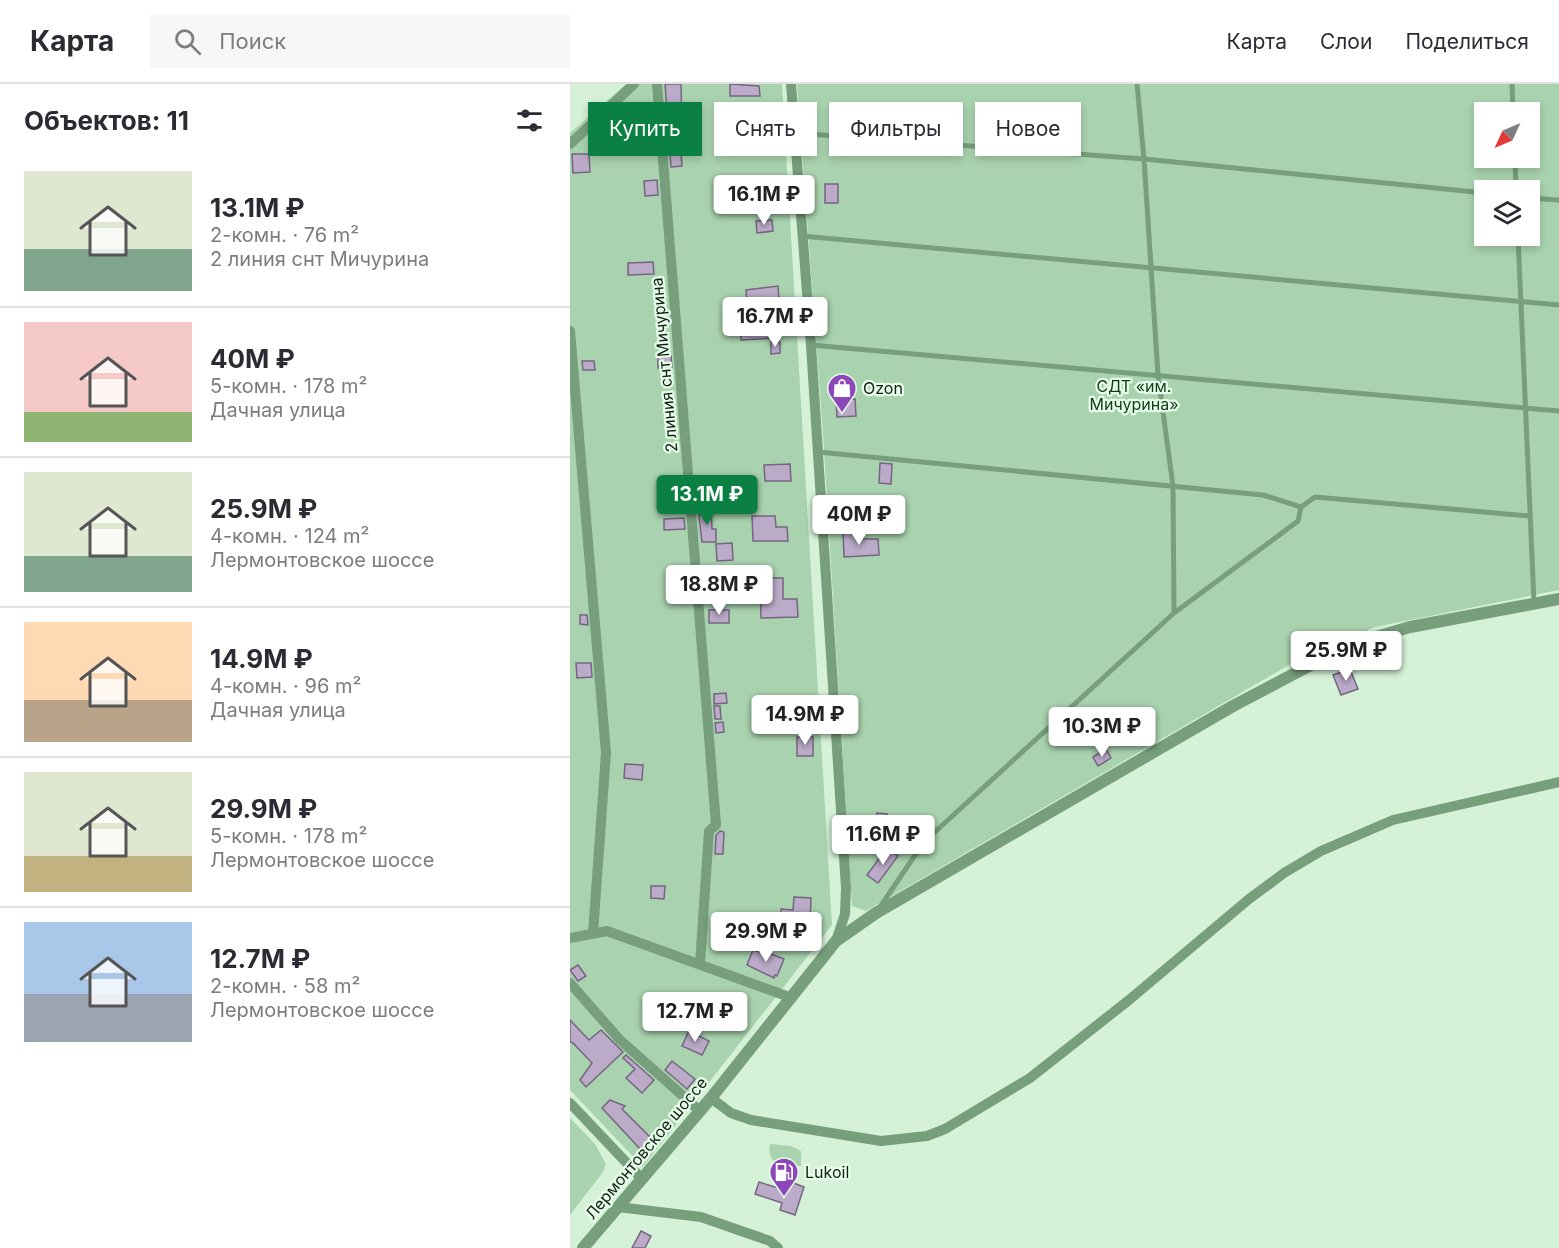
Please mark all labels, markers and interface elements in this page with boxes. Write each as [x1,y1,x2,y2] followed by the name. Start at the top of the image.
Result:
[150,14,570,68] search box
[30,24,114,58] text: Карта
[171,25,204,58] icon: search
[219,28,286,54] text: Поиск
[1227,29,1287,54] text: Карта
[1320,29,1372,54] text: Слои
[1405,29,1529,54] text: Поделиться
[588,102,702,156] chip: Купить
[714,102,817,156] chip: Снять
[829,102,963,156] chip: Фильтры
[975,102,1081,156] chip: Новое
[1474,102,1540,168] north arrow
[1474,102,1540,246] map controls
[513,104,546,137] icon: filters
[24,105,189,136] text: Объектов: 11
[709,175,819,226] pin: 16.1M ₽
[1474,180,1540,246] button: layers
[728,182,800,206] text: 16.1M ₽
[210,192,305,223] text: 13.1M ₽
[72,195,144,267] icon: home
[210,223,359,247] text: 2-комн. · 76 m²
[210,247,429,271] text: 2 линия снт Мичурина
[646,277,682,453] street label: 2 линия снт Мичурина
[720,297,830,348] pin: 16.7M ₽
[736,304,814,328] text: 16.7M ₽
[210,343,295,374] text: 40M ₽
[72,346,144,418] icon: home
[826,372,858,414] shop icon: Ozon
[210,374,367,398] text: 5-комн. · 178 m²
[1090,376,1178,414] park label: СДТ «им. Мичурина»
[863,378,903,398] place label: Ozon
[210,398,346,422] text: Дачная улица
[652,475,762,526] pin: 13.1M ₽
[671,482,743,506] text: 13.1M ₽
[210,493,317,524] text: 25.9M ₽
[817,495,901,546] pin: 40M ₽
[72,496,144,568] icon: home
[826,502,892,526] text: 40M ₽
[210,524,369,548] text: 4-комн. · 124 m²
[210,548,434,572] text: Лермонтовское шоссе
[664,565,774,616] pin: 18.8M ₽
[680,572,758,596] text: 18.8M ₽
[1291,631,1401,682] pin: 25.9M ₽
[1305,638,1387,662] text: 25.9M ₽
[210,643,313,674] text: 14.9M ₽
[72,646,144,718] icon: home
[210,674,361,698] text: 4-комн. · 96 m²
[750,695,860,746] pin: 14.9M ₽
[210,698,346,722] text: Дачная улица
[765,702,845,726] text: 14.9M ₽
[1047,707,1157,758] pin: 10.3M ₽
[1063,714,1141,738] text: 10.3M ₽
[210,793,317,824] text: 29.9M ₽
[72,796,144,868] icon: home
[828,815,938,866] pin: 11.6M ₽
[846,822,920,846] text: 11.6M ₽
[210,824,367,848] text: 5-комн. · 178 m²
[210,848,434,872] text: Лермонтовское шоссе
[711,912,821,963] pin: 29.9M ₽
[725,919,807,943] text: 29.9M ₽
[210,943,310,974] text: 12.7M ₽
[72,946,144,1018] icon: home
[210,974,360,998] text: 2-комн. · 58 m²
[640,992,750,1043] pin: 12.7M ₽
[210,998,434,1022] text: Лермонтовское шоссе
[656,999,734,1023] text: 12.7M ₽
[581,1073,711,1223] street label: Лермонтовское шоссе
[768,1156,800,1198] fuel station icon: Lukoil
[805,1162,849,1182] place label: Lukoil

